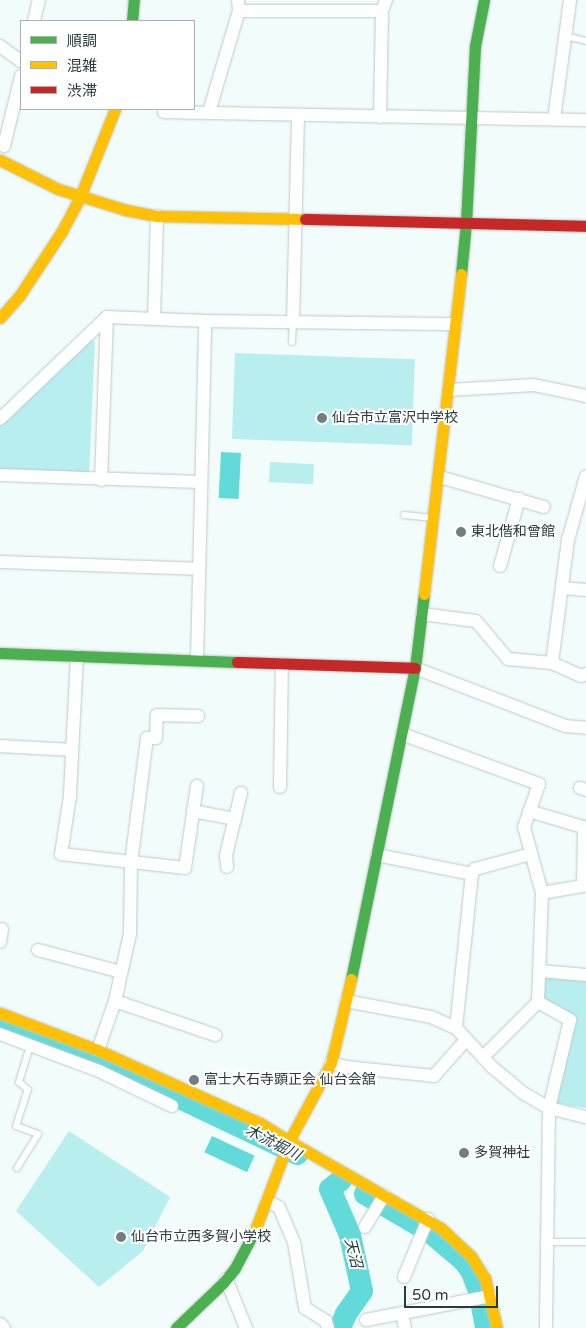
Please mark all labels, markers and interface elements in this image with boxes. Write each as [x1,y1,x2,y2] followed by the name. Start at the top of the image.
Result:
[20,20,195,110] legend
[67,32,97,50] text: 順調
[67,57,97,75] text: 混雑
[67,82,97,100] text: 渋滞
[332,410,458,426] place label: 仙台市立富沢中学校
[316,412,328,424] marker: 仙台市立富沢中学校
[471,524,555,540] place label: 東北偕和曾館
[455,526,467,538] marker: 東北偕和曾館
[204,1072,376,1088] place label: 富士大石寺顕正会 仙台会舘
[188,1074,200,1086] marker: 富士大石寺顕正会 仙台会舘
[242,1121,304,1165] water label: 木流堀川
[474,1145,530,1161] place label: 多賀神社
[458,1147,470,1159] marker: 多賀神社
[131,1229,271,1245] place label: 仙台市立西多賀小学校
[115,1231,127,1243] marker: 仙台市立西多賀小学校
[341,1236,365,1270] water label: 天沼
[406,1276,500,1308] scale bar
[412,1286,449,1304] text: 50 m

